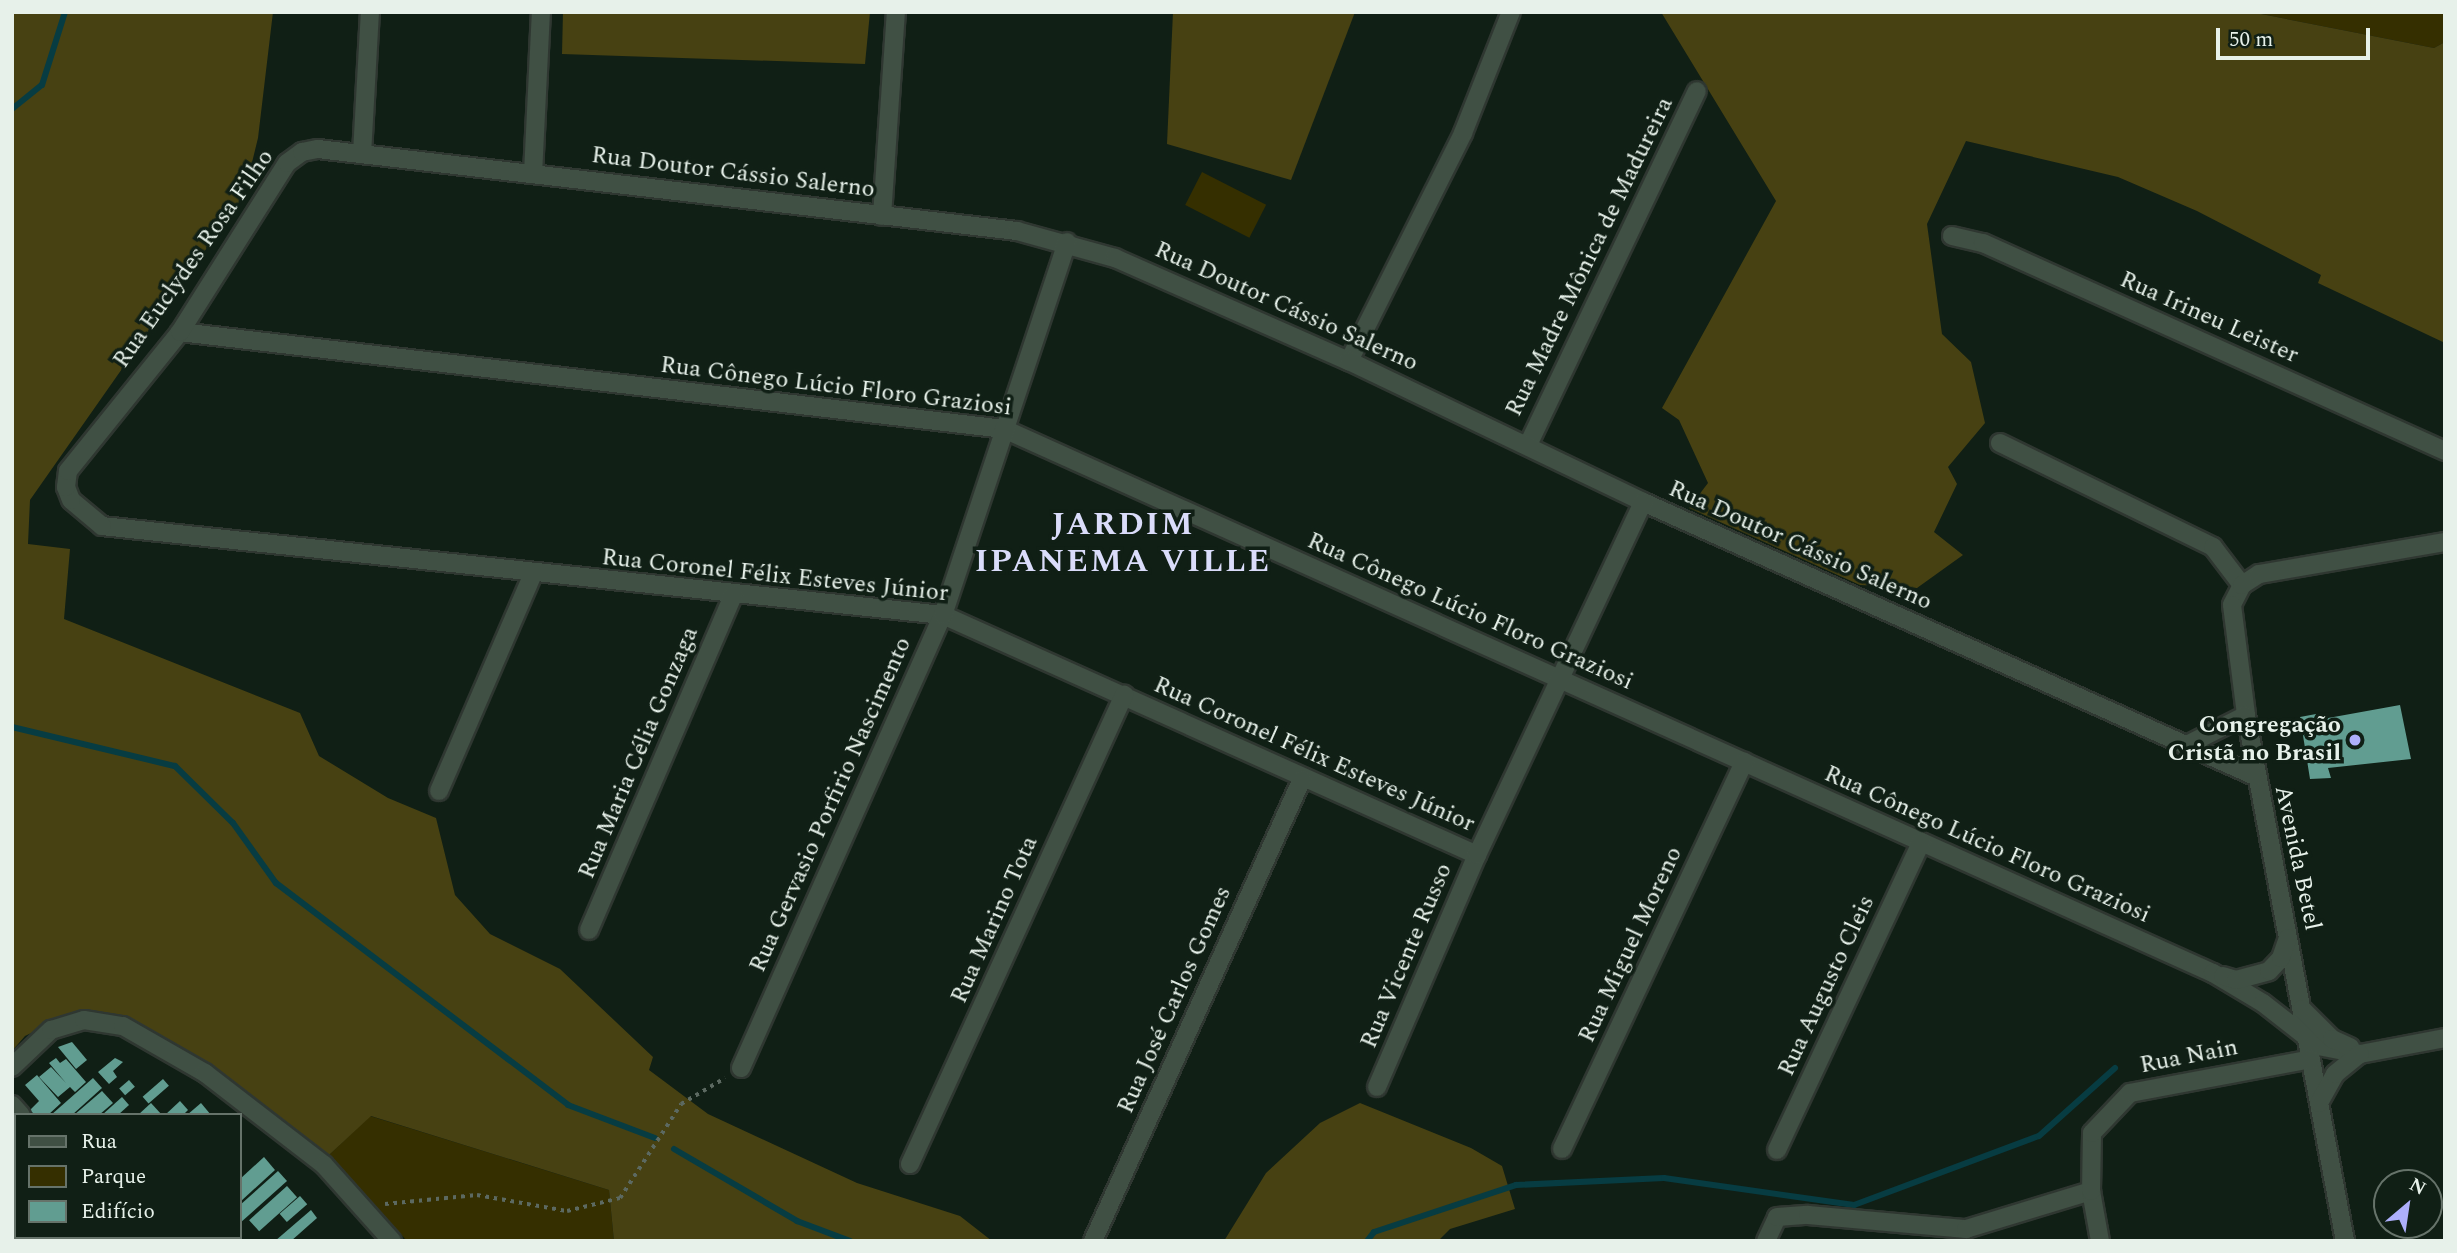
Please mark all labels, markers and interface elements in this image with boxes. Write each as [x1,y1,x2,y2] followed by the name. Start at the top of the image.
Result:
[2219,14,2373,58] scale bar
[2229,24,2273,56] text: 50 m
[1500,93,1680,421] street label: Rua Madre Mônica de Madureira
[590,141,876,205] street label: Rua Doutor Cássio Salerno
[107,144,281,374] street label: Rua Euclydes Rosa Filho
[1150,236,1422,378] street label: Rua Doutor Cássio Salerno
[2115,266,2303,370] street label: Rua Irineu Leister
[659,351,1013,423] street label: Rua Cônego Lúcio Floro Graziosi
[1664,475,1936,617] street label: Rua Doutor Cássio Salerno
[976,507,1270,582] district label: JARDIM IPANEMA VILLE
[1303,527,1637,697] street label: Rua Cônego Lúcio Floro Graziosi
[600,543,950,609] street label: Rua Coronel Félix Esteves Júnior
[573,623,705,883] street label: Rua Maria Célia Gonzaga
[744,633,918,977] street label: Rua Gervasio Porfirio Nascimento
[1149,671,1479,839] street label: Rua Coronel Félix Esteves Júnior
[2168,712,2341,768] place label: Congregação Cristã no Brasil
[2347,732,2363,748] marker: Congregação Cristã no Brasil
[1820,760,2154,930] street label: Rua Cônego Lúcio Floro Graziosi
[2268,783,2326,933] street label: Avenida Betel
[945,832,1045,1008] street label: Rua Marino Tota
[1573,842,1689,1048] street label: Rua Miguel Moreno
[1355,859,1459,1053] street label: Rua Vicente Russo
[1112,882,1238,1118] street label: Rua José Carlos Gomes
[1772,891,1882,1081] street label: Rua Augusto Cleis
[2138,1033,2240,1081] street label: Rua Nain
[14,1113,242,1239] legend
[81,1126,117,1158] text: Rua
[81,1161,146,1193] text: Parque
[2373,1169,2443,1239] north arrow
[2404,1170,2431,1203] text: N
[81,1196,155,1228] text: Edifício

